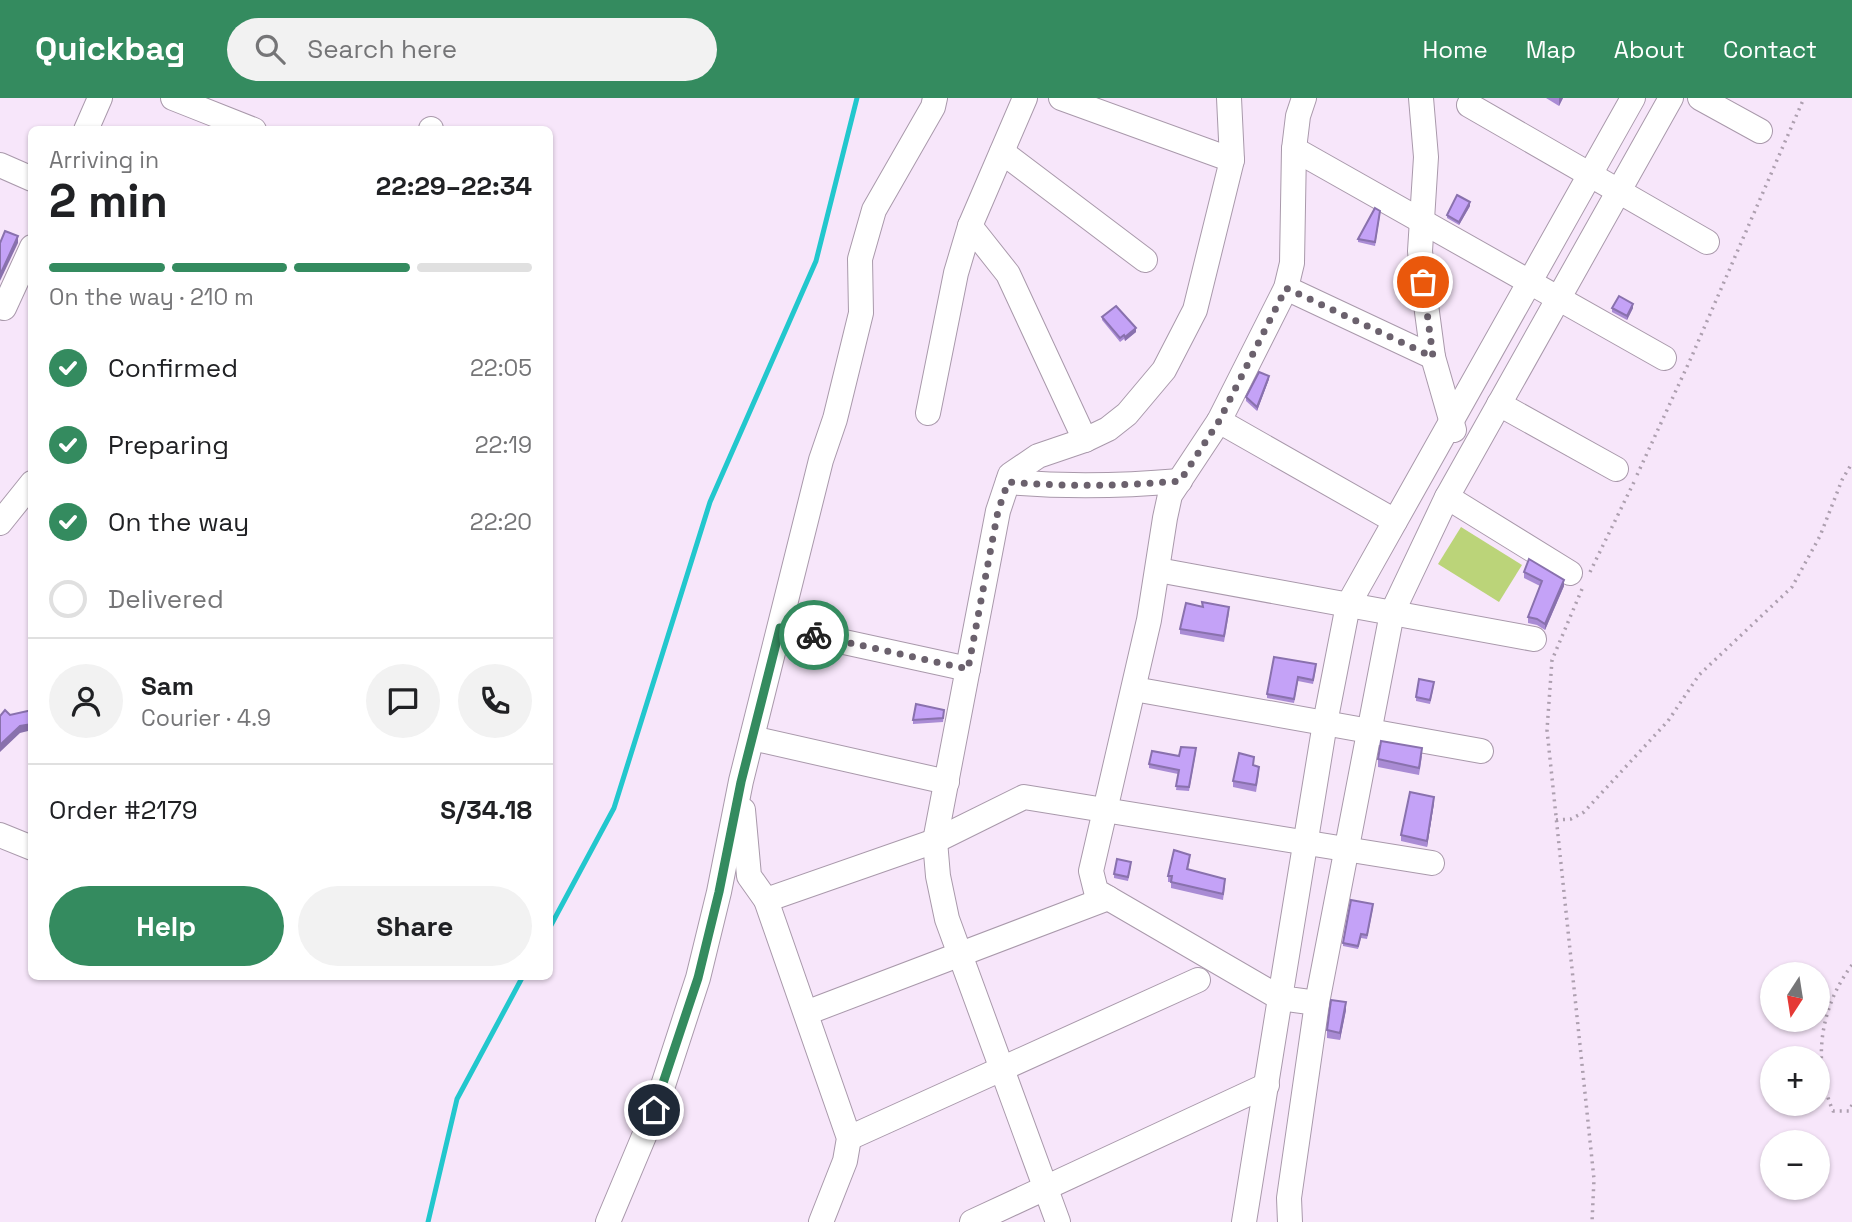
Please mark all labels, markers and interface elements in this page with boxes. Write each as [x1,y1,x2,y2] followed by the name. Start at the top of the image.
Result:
[227,18,717,81] search box
[35,28,185,70] text: Quickbag
[251,30,289,68] icon: search
[307,32,457,66] text: Search here
[1422,34,1488,65] text: Home
[1526,34,1576,65] text: Map
[1614,34,1685,65] text: About
[1723,34,1817,65] text: Contact
[49,145,159,175] text: Arriving in
[376,169,532,203] text: 22:29–22:34
[49,172,168,230] text: 2 min
[1393,252,1453,312] pin
[1404,263,1442,301] icon: bag
[49,282,254,312] text: On the way · 210 m
[49,349,87,387] icon: check
[108,351,238,385] text: Confirmed
[470,353,532,383] text: 22:05
[49,426,87,464] icon: check
[108,428,229,462] text: Preparing
[475,430,532,460] text: 22:19
[49,503,87,541] icon: check
[108,505,249,539] text: On the way
[470,507,532,537] text: 22:20
[108,582,224,616] text: Delivered
[779,600,849,670] courier
[795,616,833,654] icon: bike
[49,664,123,738] button: person
[366,664,440,738] button: chat
[458,664,532,738] button: phone
[141,669,194,703] text: Sam
[141,703,271,733] text: Courier · 4.9
[49,793,198,827] text: Order #2179
[440,793,532,827] text: S/34.18
[49,886,284,966] button: Help
[298,886,532,966] button: Share
[1760,962,1830,1032] north arrow
[1760,962,1830,1200] map controls
[1760,1046,1830,1116] button: +
[624,1080,684,1140] pin
[635,1091,673,1129] icon: home
[1760,1130,1830,1200] button: −

